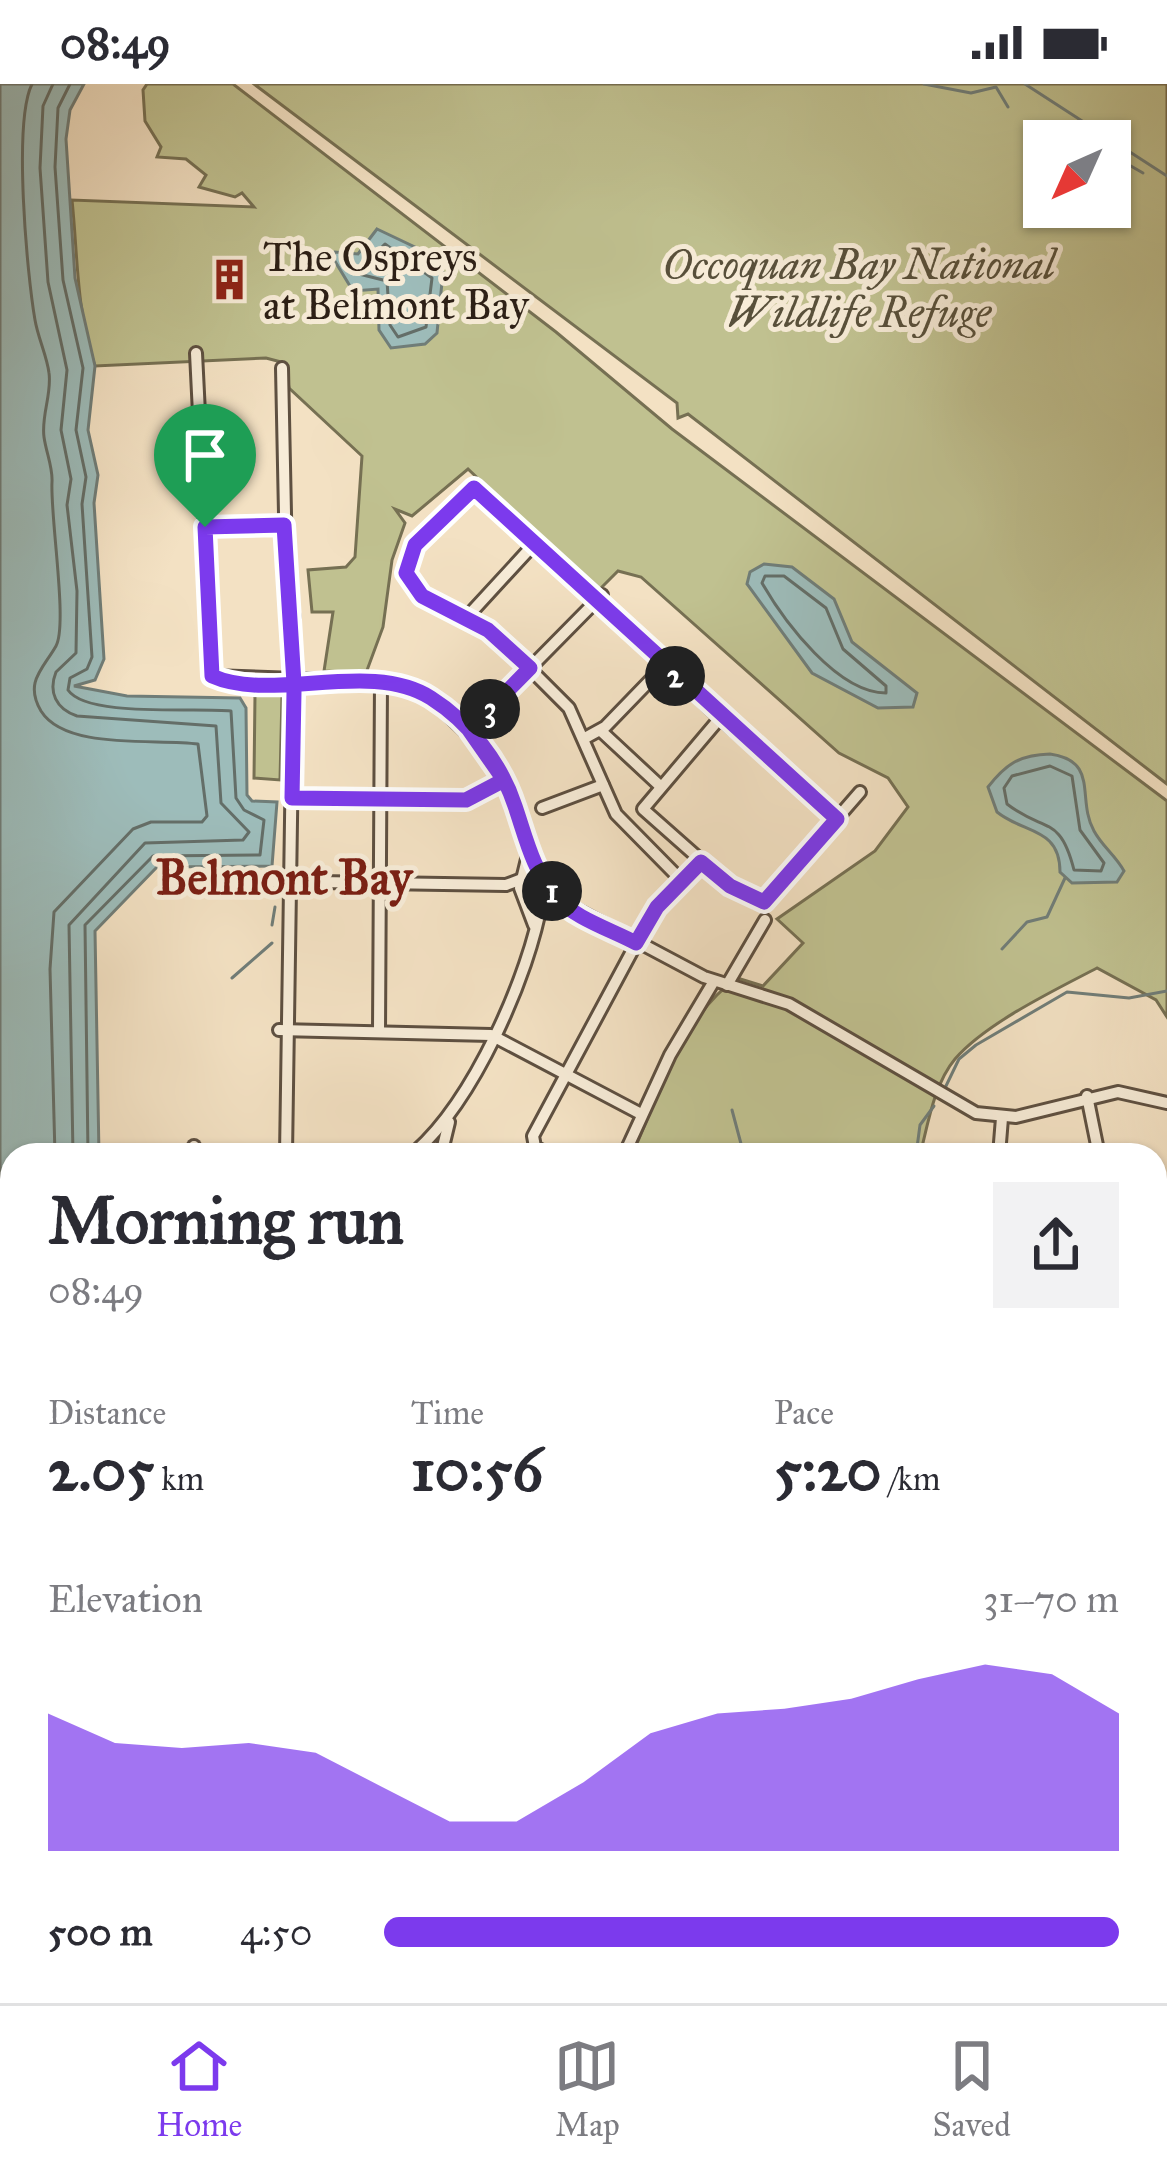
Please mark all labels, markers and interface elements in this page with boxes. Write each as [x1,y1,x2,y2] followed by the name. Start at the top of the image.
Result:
[60,15,171,70] text: 08:49
[1023,120,1131,228] north arrow
[1023,120,1131,228] map controls
[263,231,530,331] place label: The Ospreys at Belmont Bay
[663,239,1059,339] park label: Occoquan Bay National Wildlife Refuge
[206,257,252,303] building icon: The Ospreys at Belmont Bay
[154,404,256,527] pin
[172,422,238,488] icon: arrive
[645,646,705,706] pin: 2
[667,656,683,696] text: 2
[460,679,520,739] pin: 3
[483,689,497,729] text: 3
[156,848,414,907] district label: Belmont Bay
[522,861,582,921] pin: 1
[545,871,559,911] text: 1
[48,1180,404,1261] text: Morning run
[993,1182,1119,1308] button: share
[48,1266,144,1314] text: 08:49
[48,1393,166,1433] text: Distance
[411,1393,484,1433] text: Time
[774,1393,834,1433] text: Pace
[48,1433,154,1506] text: 2.05
[411,1433,543,1506] text: 10:56
[774,1433,882,1506] text: 5:20
[154,1459,204,1499] text: km
[882,1459,941,1499] text: /km
[48,1575,203,1623] text: Elevation
[983,1575,1119,1623] text: 31–70 m
[48,1908,153,1956] text: 500 m
[240,1908,312,1956] text: 4:50
[156,2033,242,2145] tab: Home
[554,2033,620,2145] tab: Map
[933,2033,1011,2145] tab: Saved

